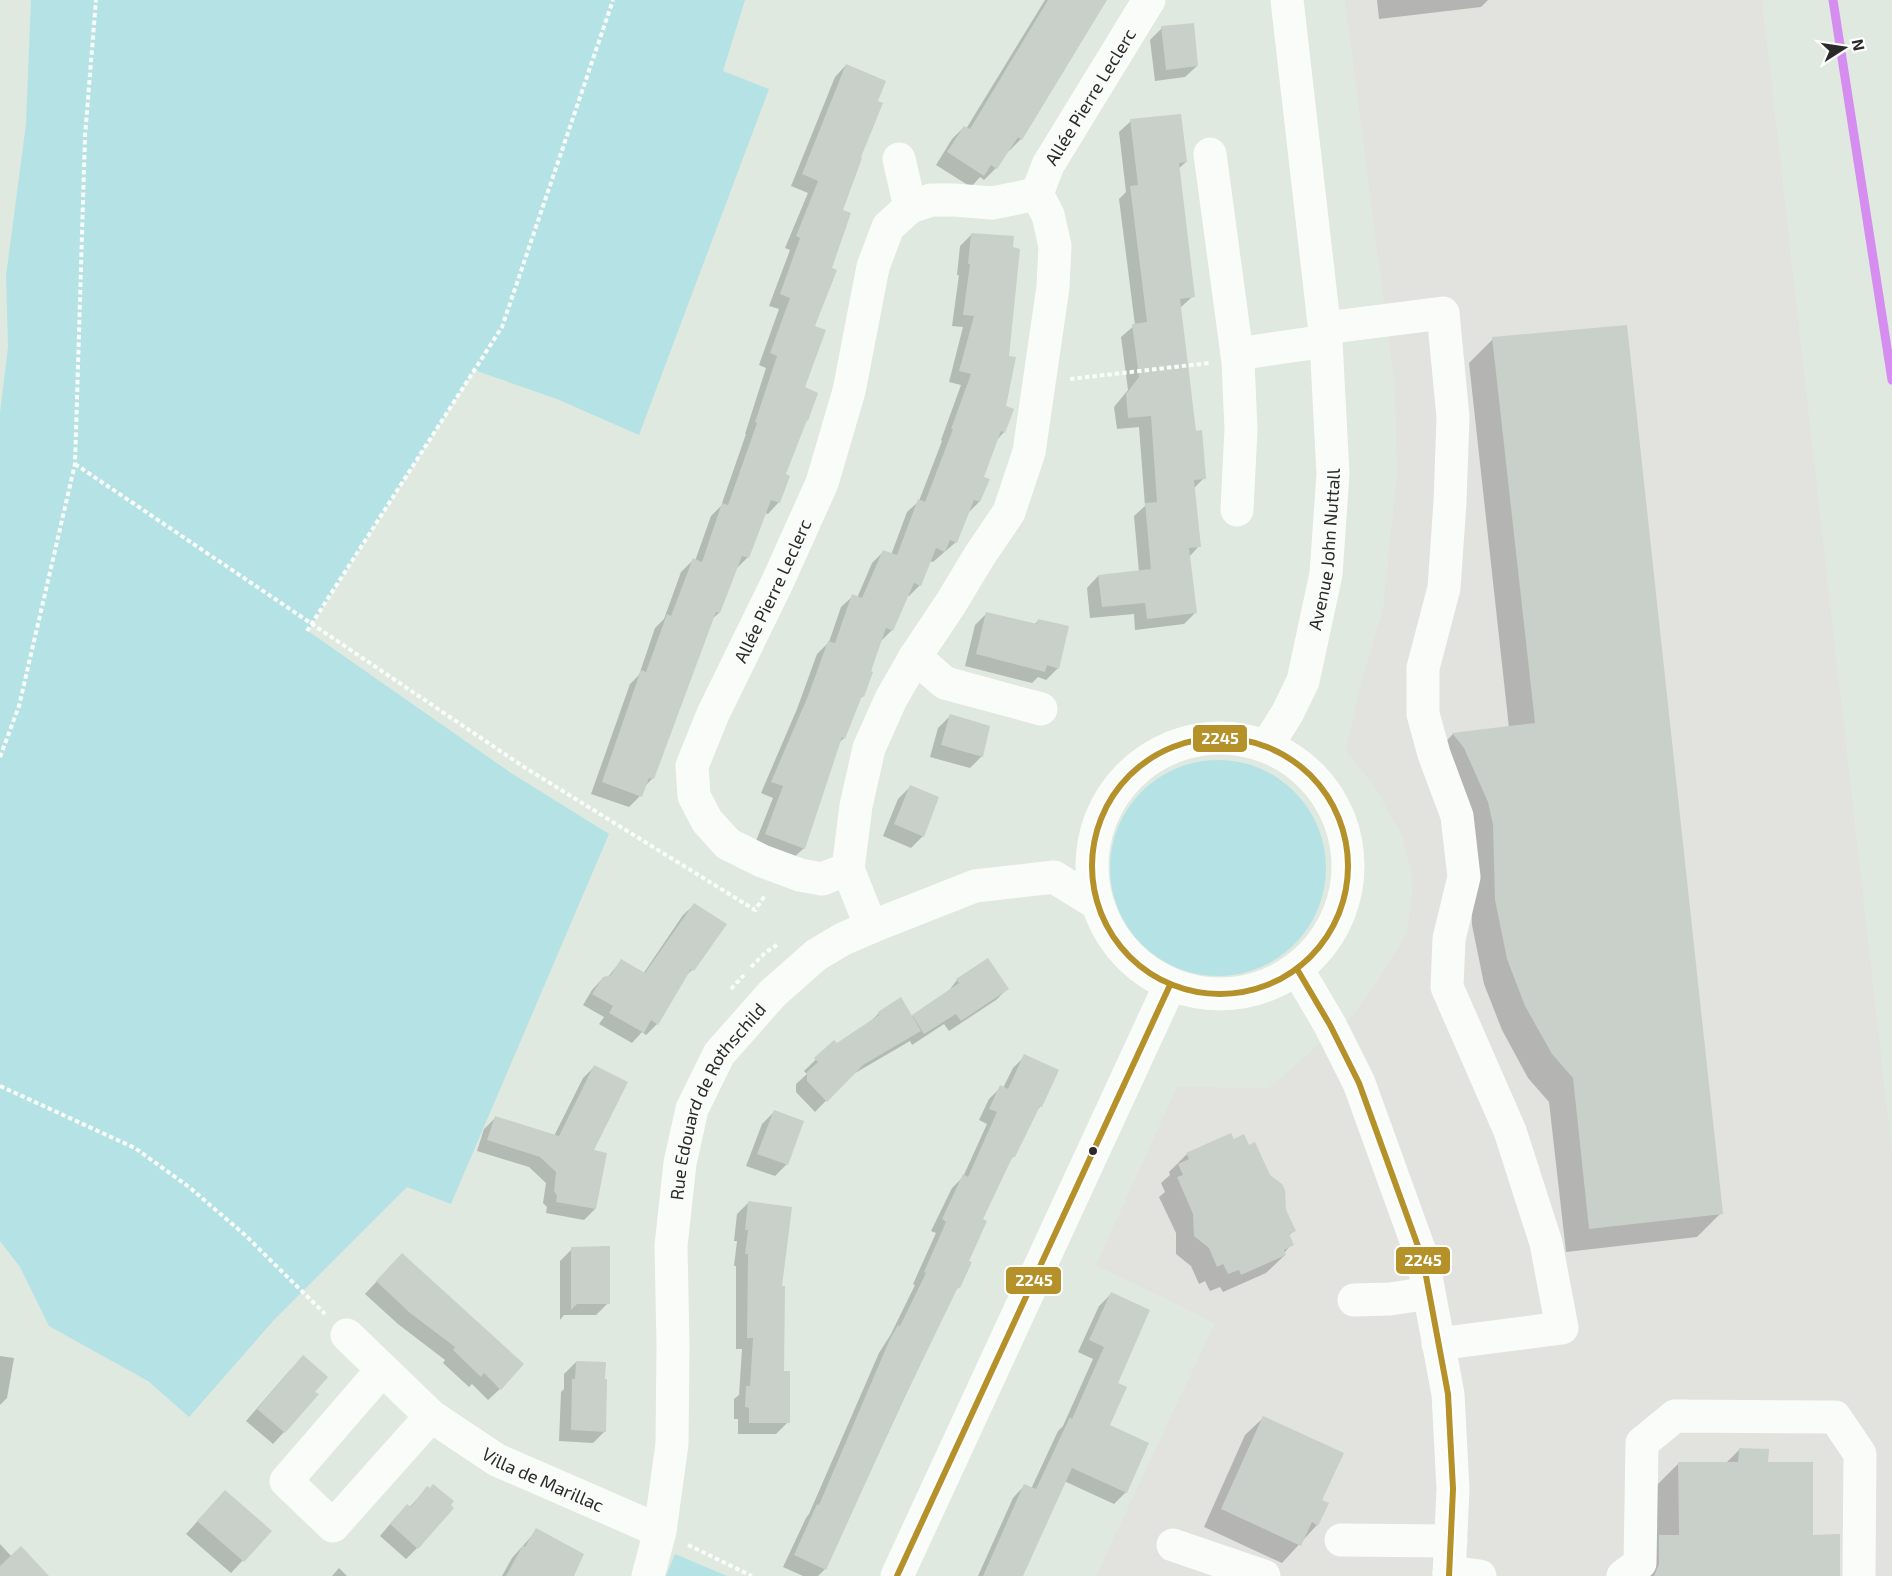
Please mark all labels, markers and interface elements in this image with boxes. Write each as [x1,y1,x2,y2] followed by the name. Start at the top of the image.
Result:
[1814,18,1874,78] north arrow
[1040,24,1140,169] street label: Allée Pierre Leclerc
[1849,37,1870,52] text: N
[1303,468,1344,632] street label: Avenue John Nuttall
[729,515,816,666] street label: Allée Pierre Leclerc
[1192,724,1248,753] line badge: 2245
[1201,728,1239,747] text: 2245
[665,998,770,1201] street label: Rue Edouard de Rothschild
[1087,1145,1099,1157] unlabelled marker
[1395,1246,1451,1275] line badge: 2245
[1404,1250,1442,1269] text: 2245
[1005,1266,1062,1295] line badge: 2245
[1015,1270,1053,1289] text: 2245
[478,1442,607,1516] street label: Villa de Marillac

